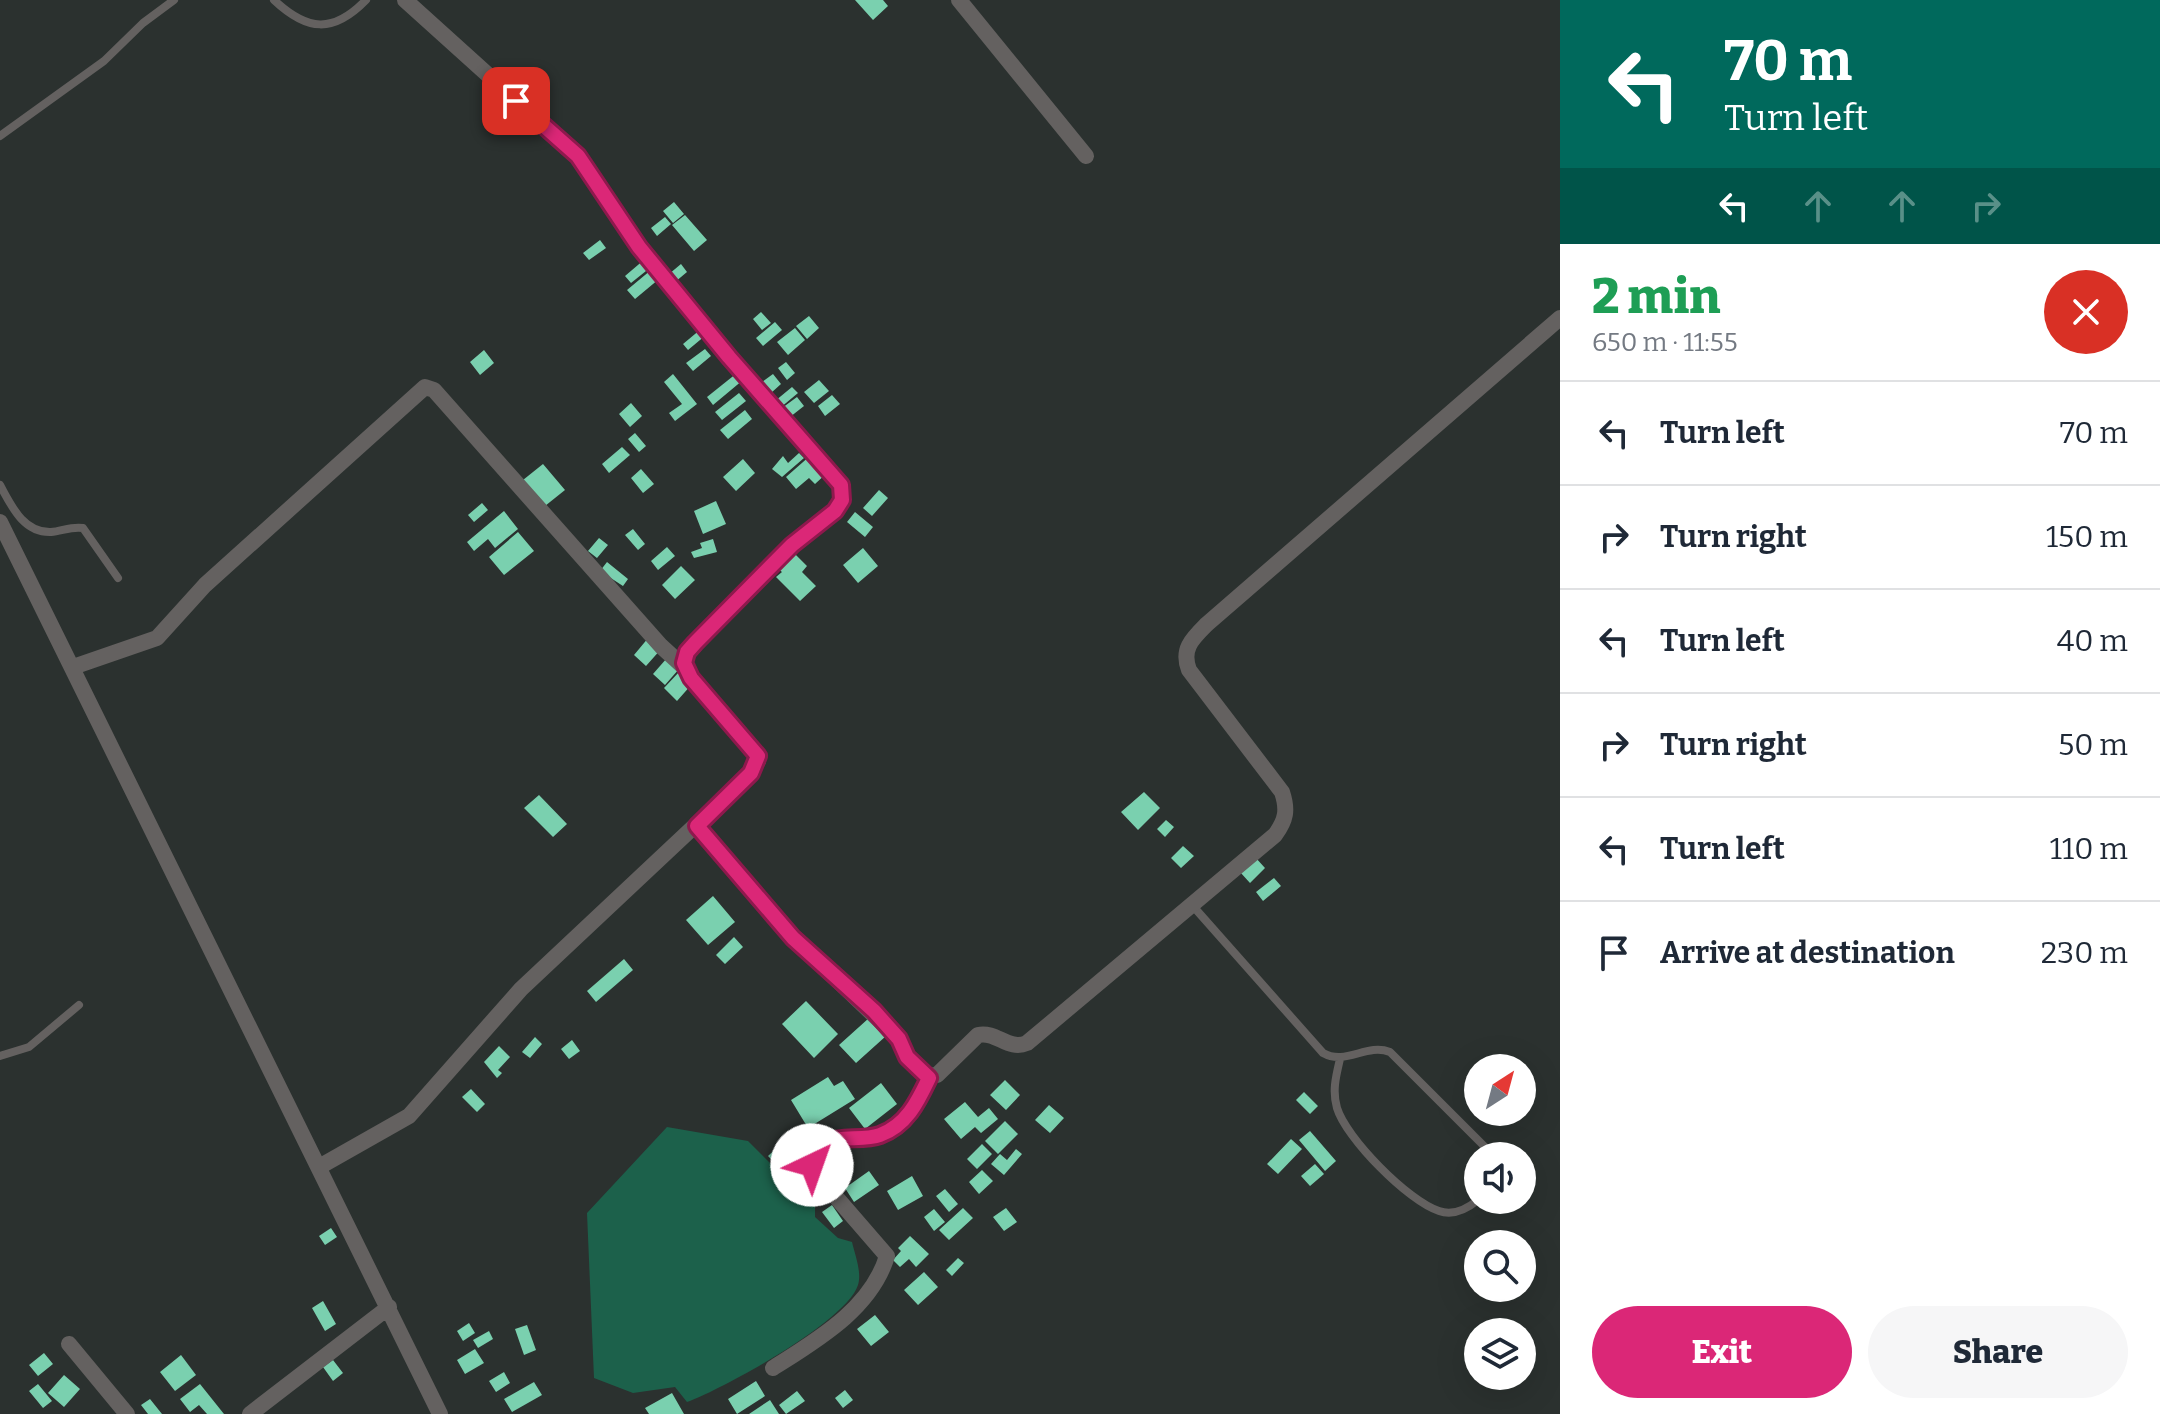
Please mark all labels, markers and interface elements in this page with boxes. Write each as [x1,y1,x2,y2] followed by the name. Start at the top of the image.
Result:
[1724,28,1852,95] text: 70 m
[1592,32,1696,136] icon: left
[482,67,550,135] pin
[494,79,538,123] icon: arrive
[1724,96,1868,140] text: Turn left
[1712,184,1756,228] icon: left
[1796,184,1840,228] icon: ahead
[1880,184,1924,228] icon: ahead
[1964,184,2008,228] icon: right
[1592,268,1720,326] text: 2 min
[2044,270,2128,354] button: close
[1592,327,1738,358] text: 650 m · 11:55
[1592,411,1636,455] icon: left
[1660,415,1785,451] text: Turn left
[2060,415,2128,451] text: 70 m
[1592,515,1636,559] icon: right
[1660,519,1807,555] text: Turn right
[2046,519,2128,555] text: 150 m
[1592,619,1636,663] icon: left
[1660,623,1785,659] text: Turn left
[2057,623,2128,659] text: 40 m
[1592,723,1636,767] icon: right
[1660,727,1807,763] text: Turn right
[2058,727,2128,763] text: 50 m
[1592,827,1636,871] icon: left
[1660,831,1785,867] text: Turn left
[2050,831,2128,867] text: 110 m
[1592,931,1636,975] icon: arrive
[1660,935,1955,971] text: Arrive at destination
[2041,935,2128,971] text: 230 m
[1464,1054,1536,1126] north arrow
[1464,1054,1536,1390] map controls
[770,1123,854,1207] position arrow
[1464,1142,1536,1214] button: sound
[1464,1230,1536,1302] button: search
[1592,1306,1852,1398] button: Exit
[1868,1306,2128,1398] button: Share
[1464,1318,1536,1390] button: layers

